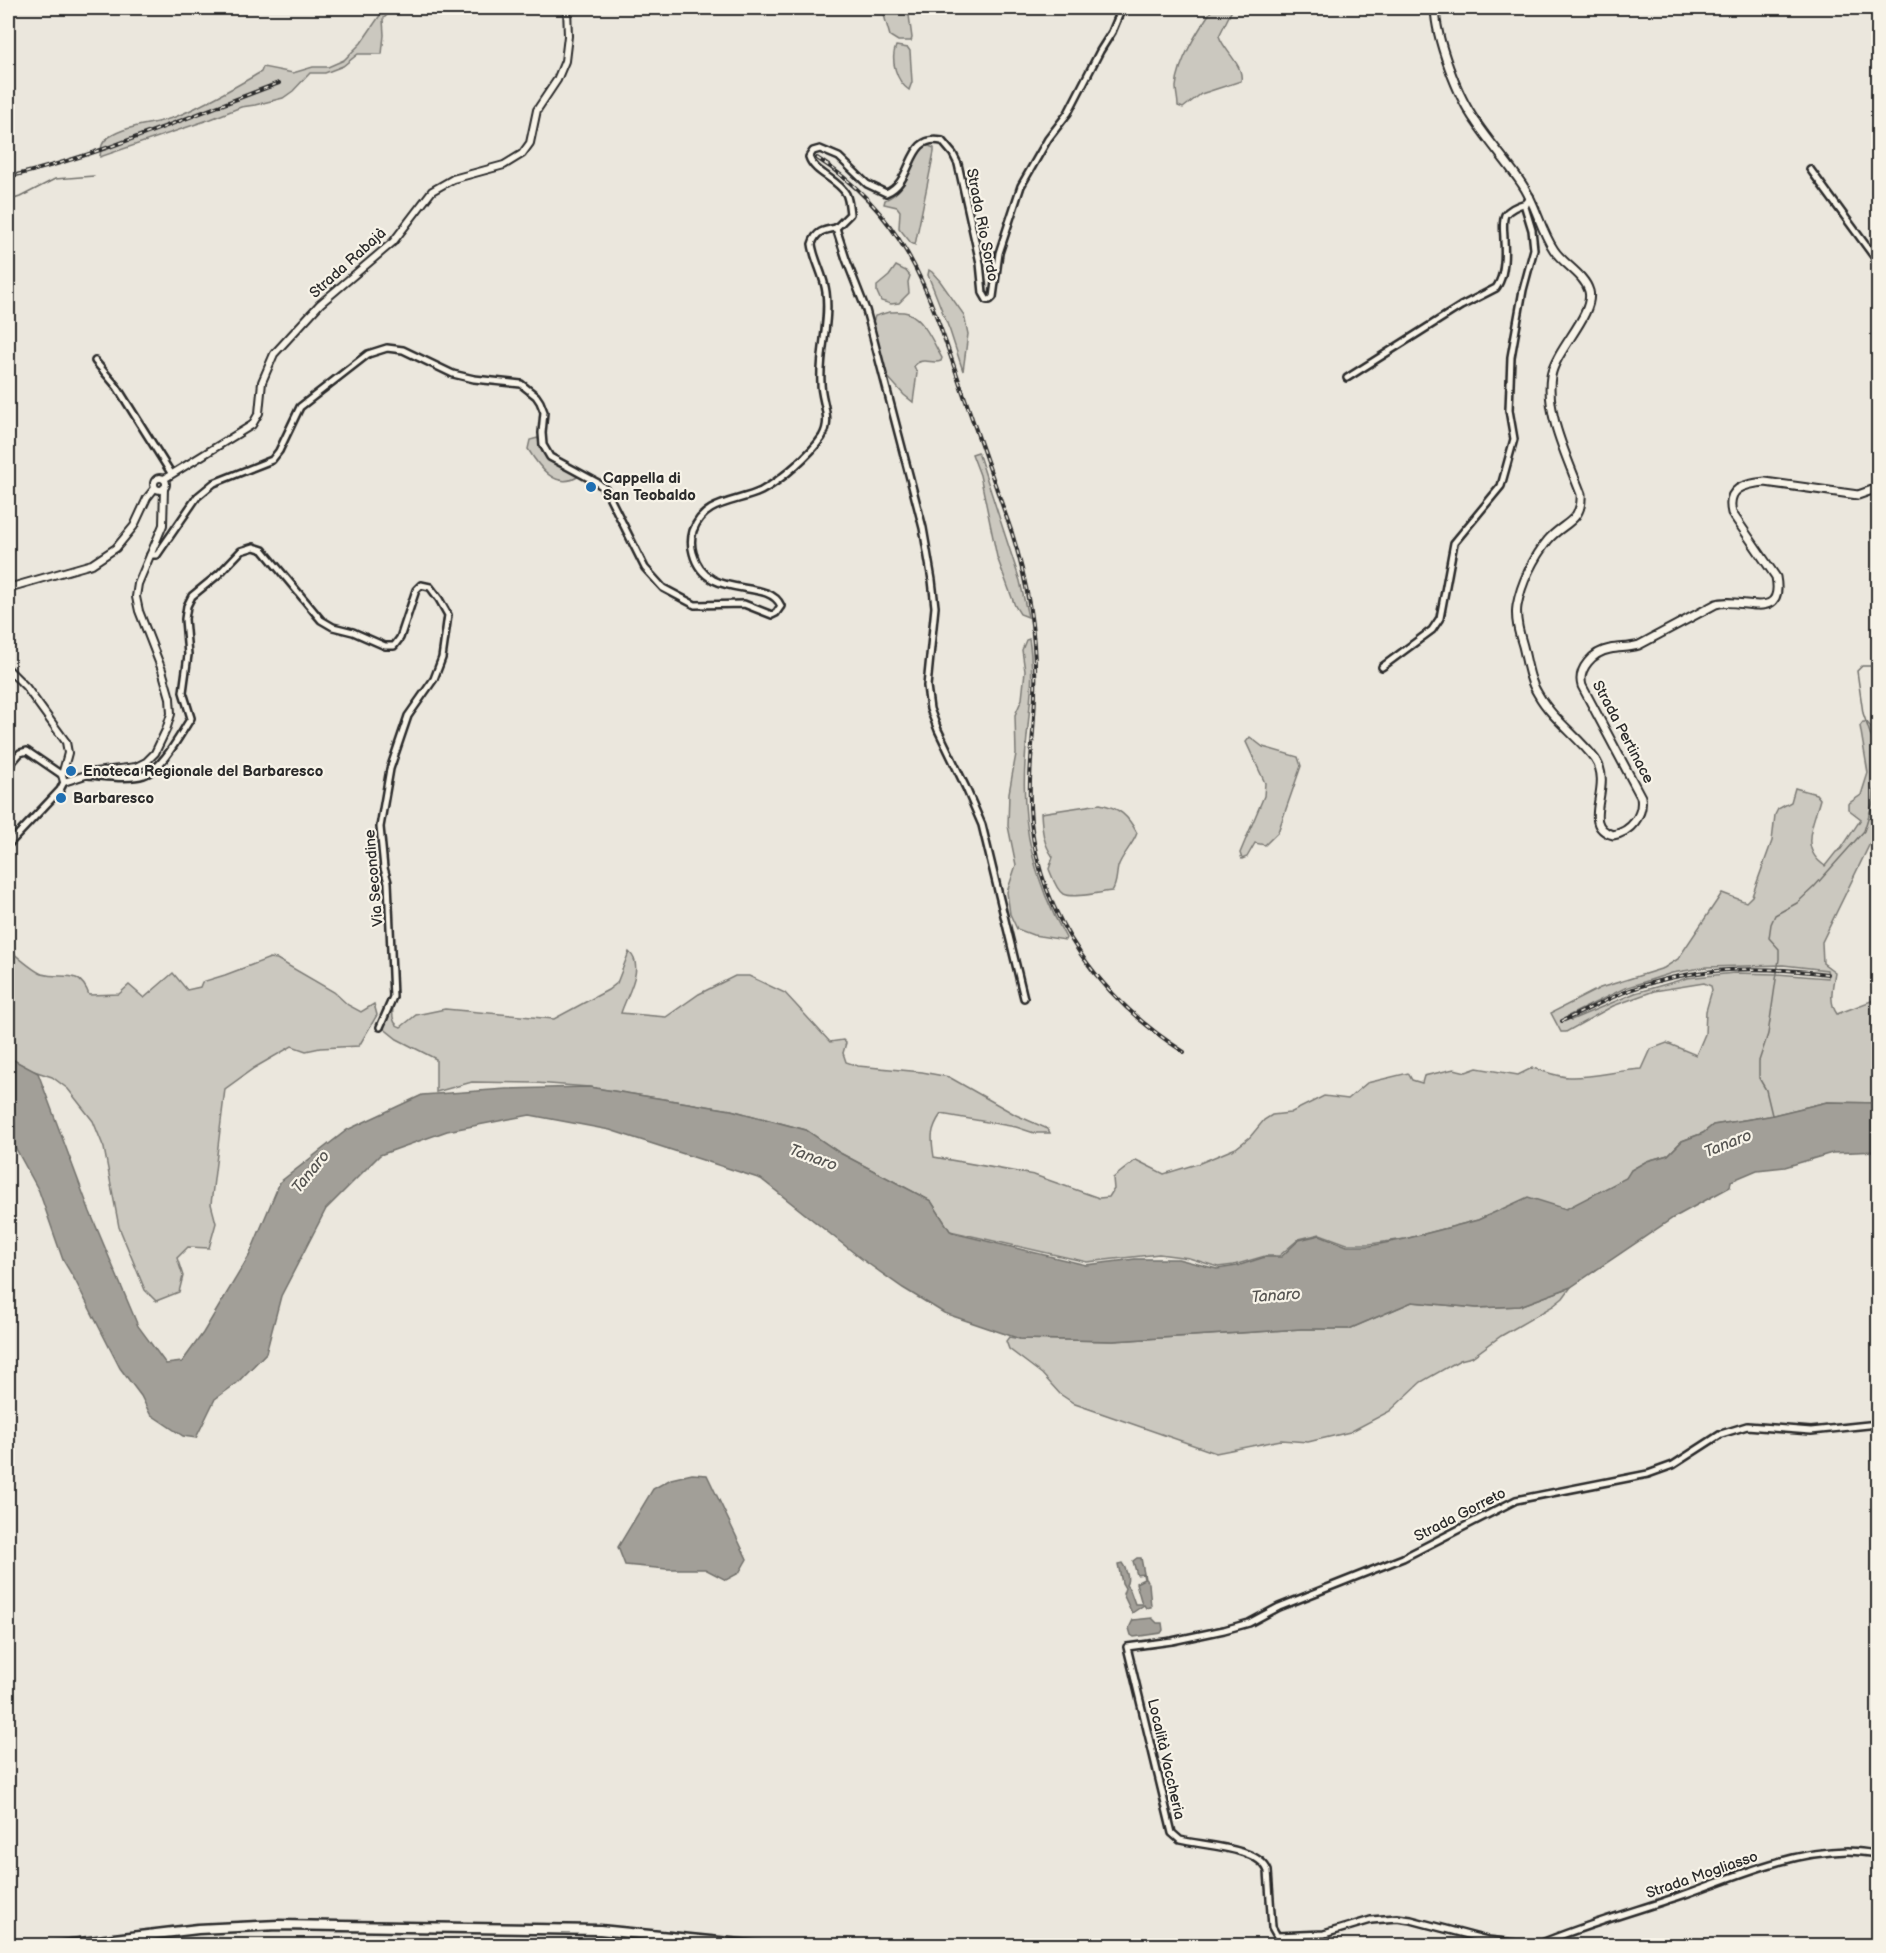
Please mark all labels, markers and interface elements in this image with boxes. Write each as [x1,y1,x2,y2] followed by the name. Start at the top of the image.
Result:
[962,167,1002,283] street label: Strada Rio Sordo
[306,224,390,302] street label: Strada Rabajà
[603,469,696,505] place label: Cappella di San Teobaldo
[584,480,598,494] marker: Cappella di San Teobaldo
[1588,677,1658,787] street label: Strada Pertinace
[83,762,324,781] place label: Enoteca Regionale del Barbaresco
[64,764,78,778] marker: Enoteca Regionale del Barbaresco
[73,789,154,808] place label: Barbaresco
[54,791,68,805] marker: Barbaresco
[360,829,388,927] street label: Via Secondine
[1702,1126,1754,1162] water label: Tanaro
[787,1141,839,1175] water label: Tanaro
[288,1147,334,1197] water label: Tanaro
[1251,1285,1301,1307] water label: Tanaro
[1411,1484,1509,1546] street label: Strada Gorreto
[1143,1697,1189,1821] street label: Località Vaccheria
[1643,1847,1761,1903] street label: Strada Mogliasso

